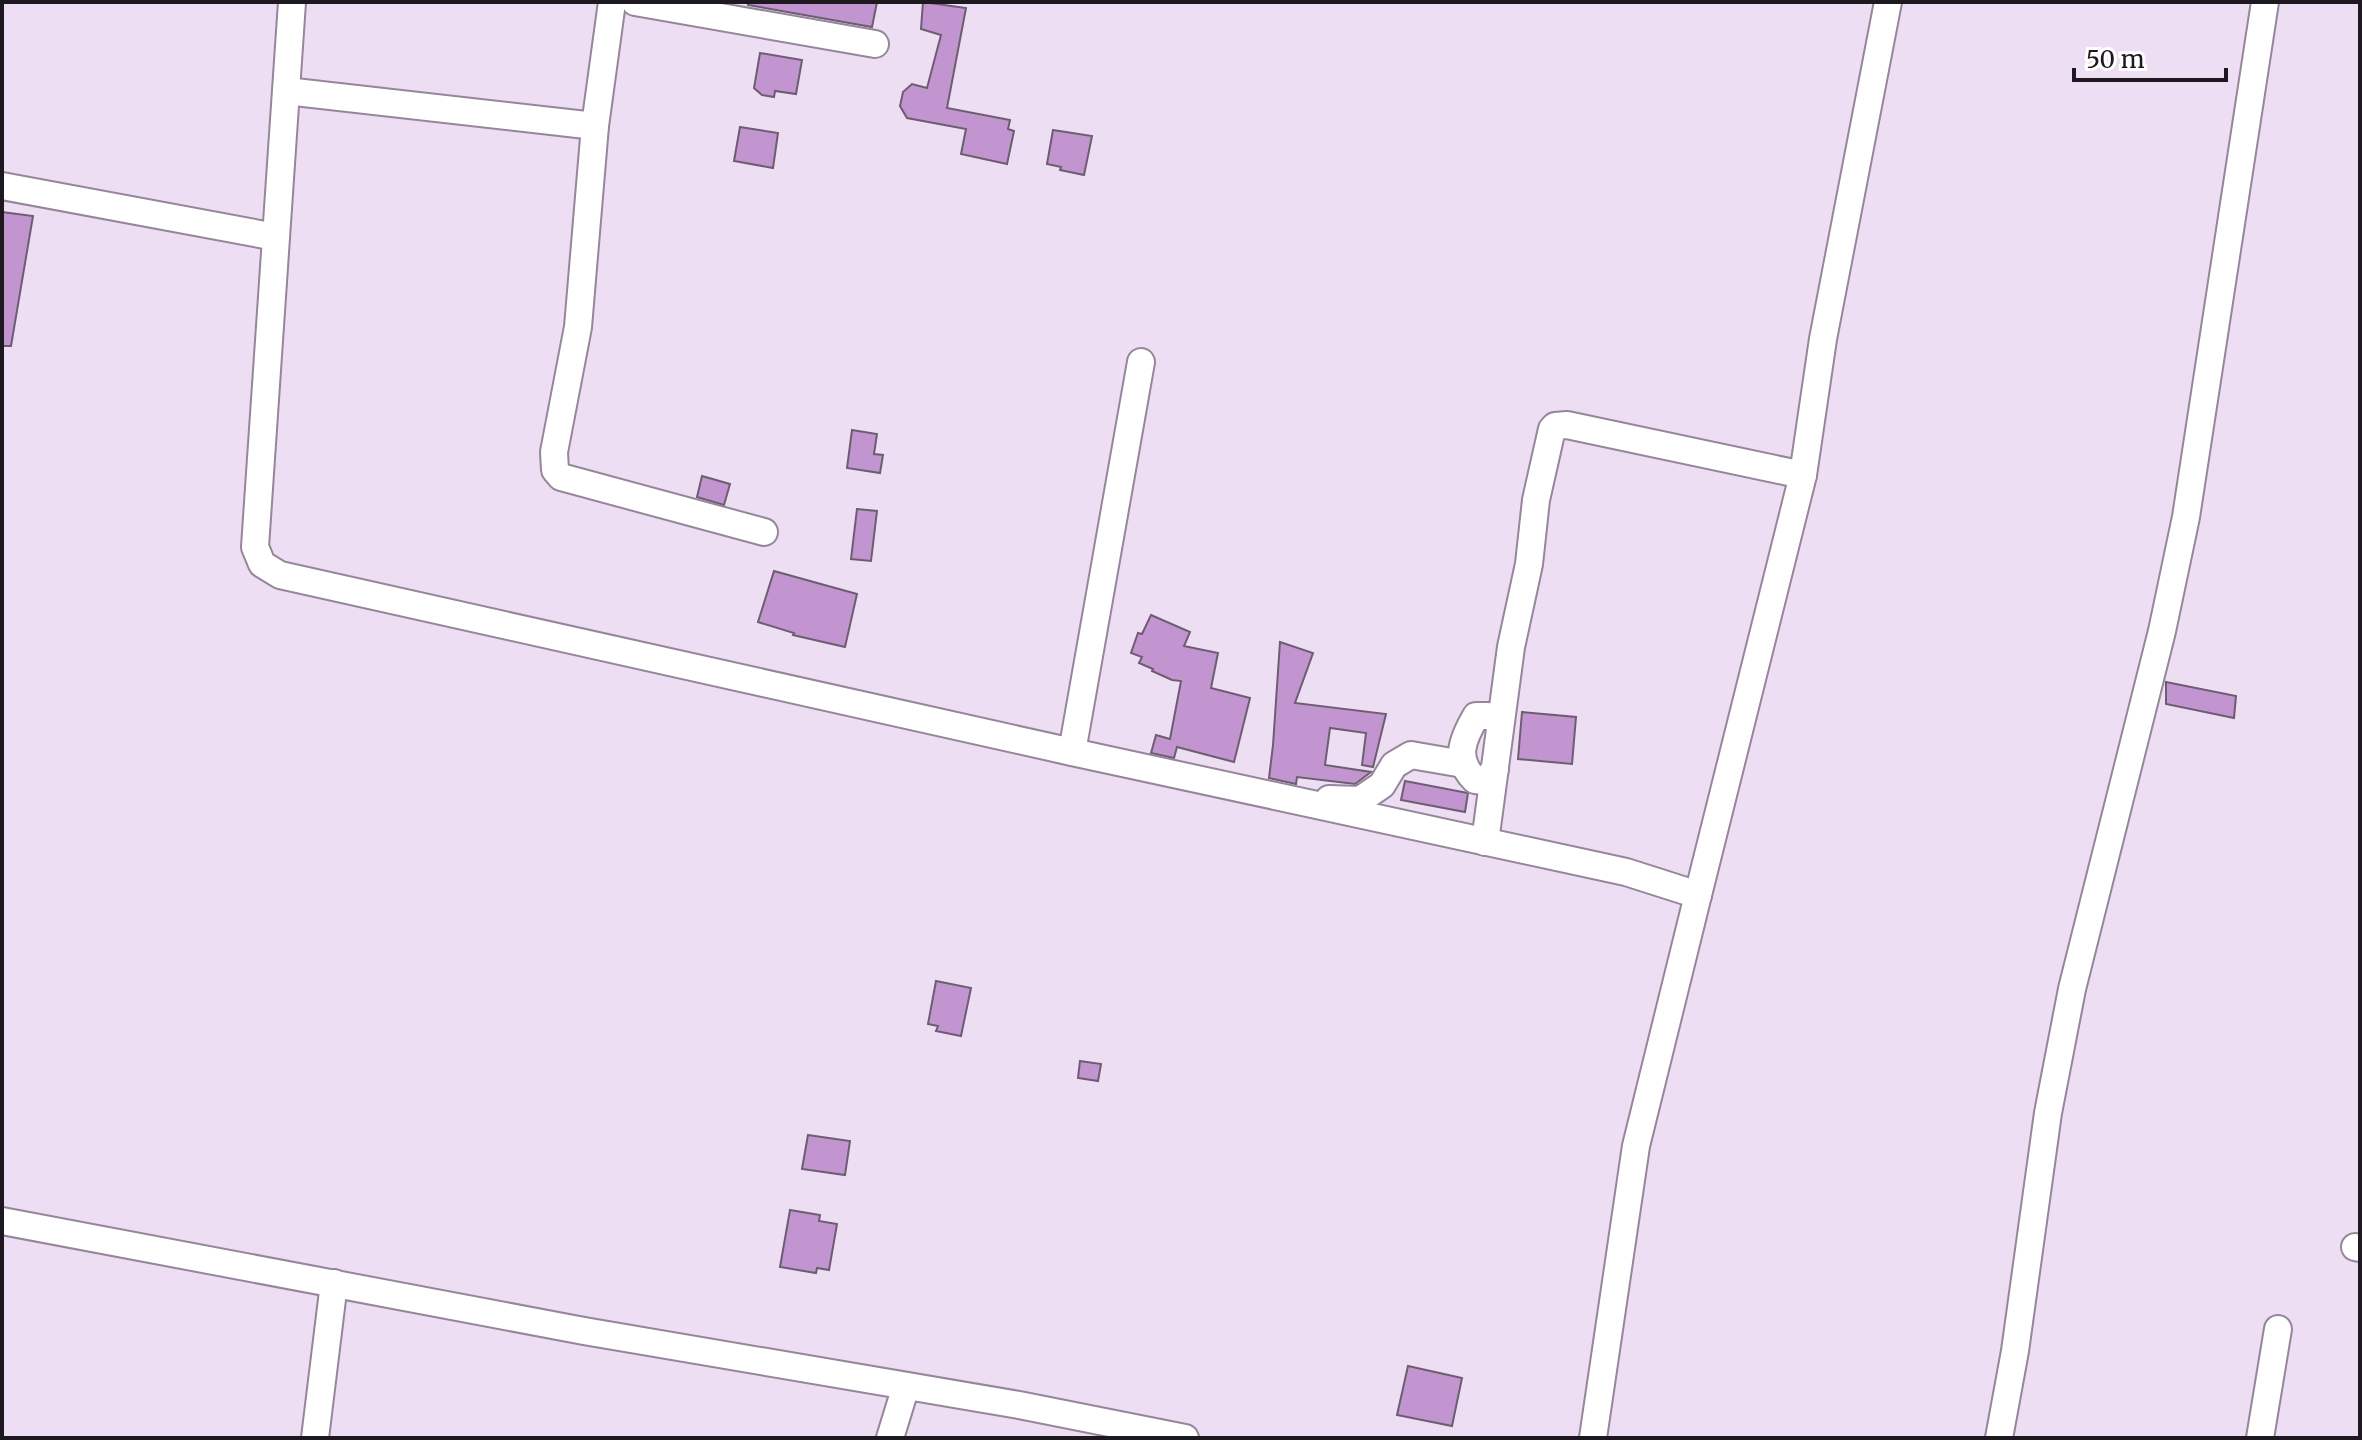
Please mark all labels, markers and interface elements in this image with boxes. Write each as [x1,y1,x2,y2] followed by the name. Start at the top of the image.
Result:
[2074,32,2226,82] scale bar
[2086,44,2145,75] text: 50 m

